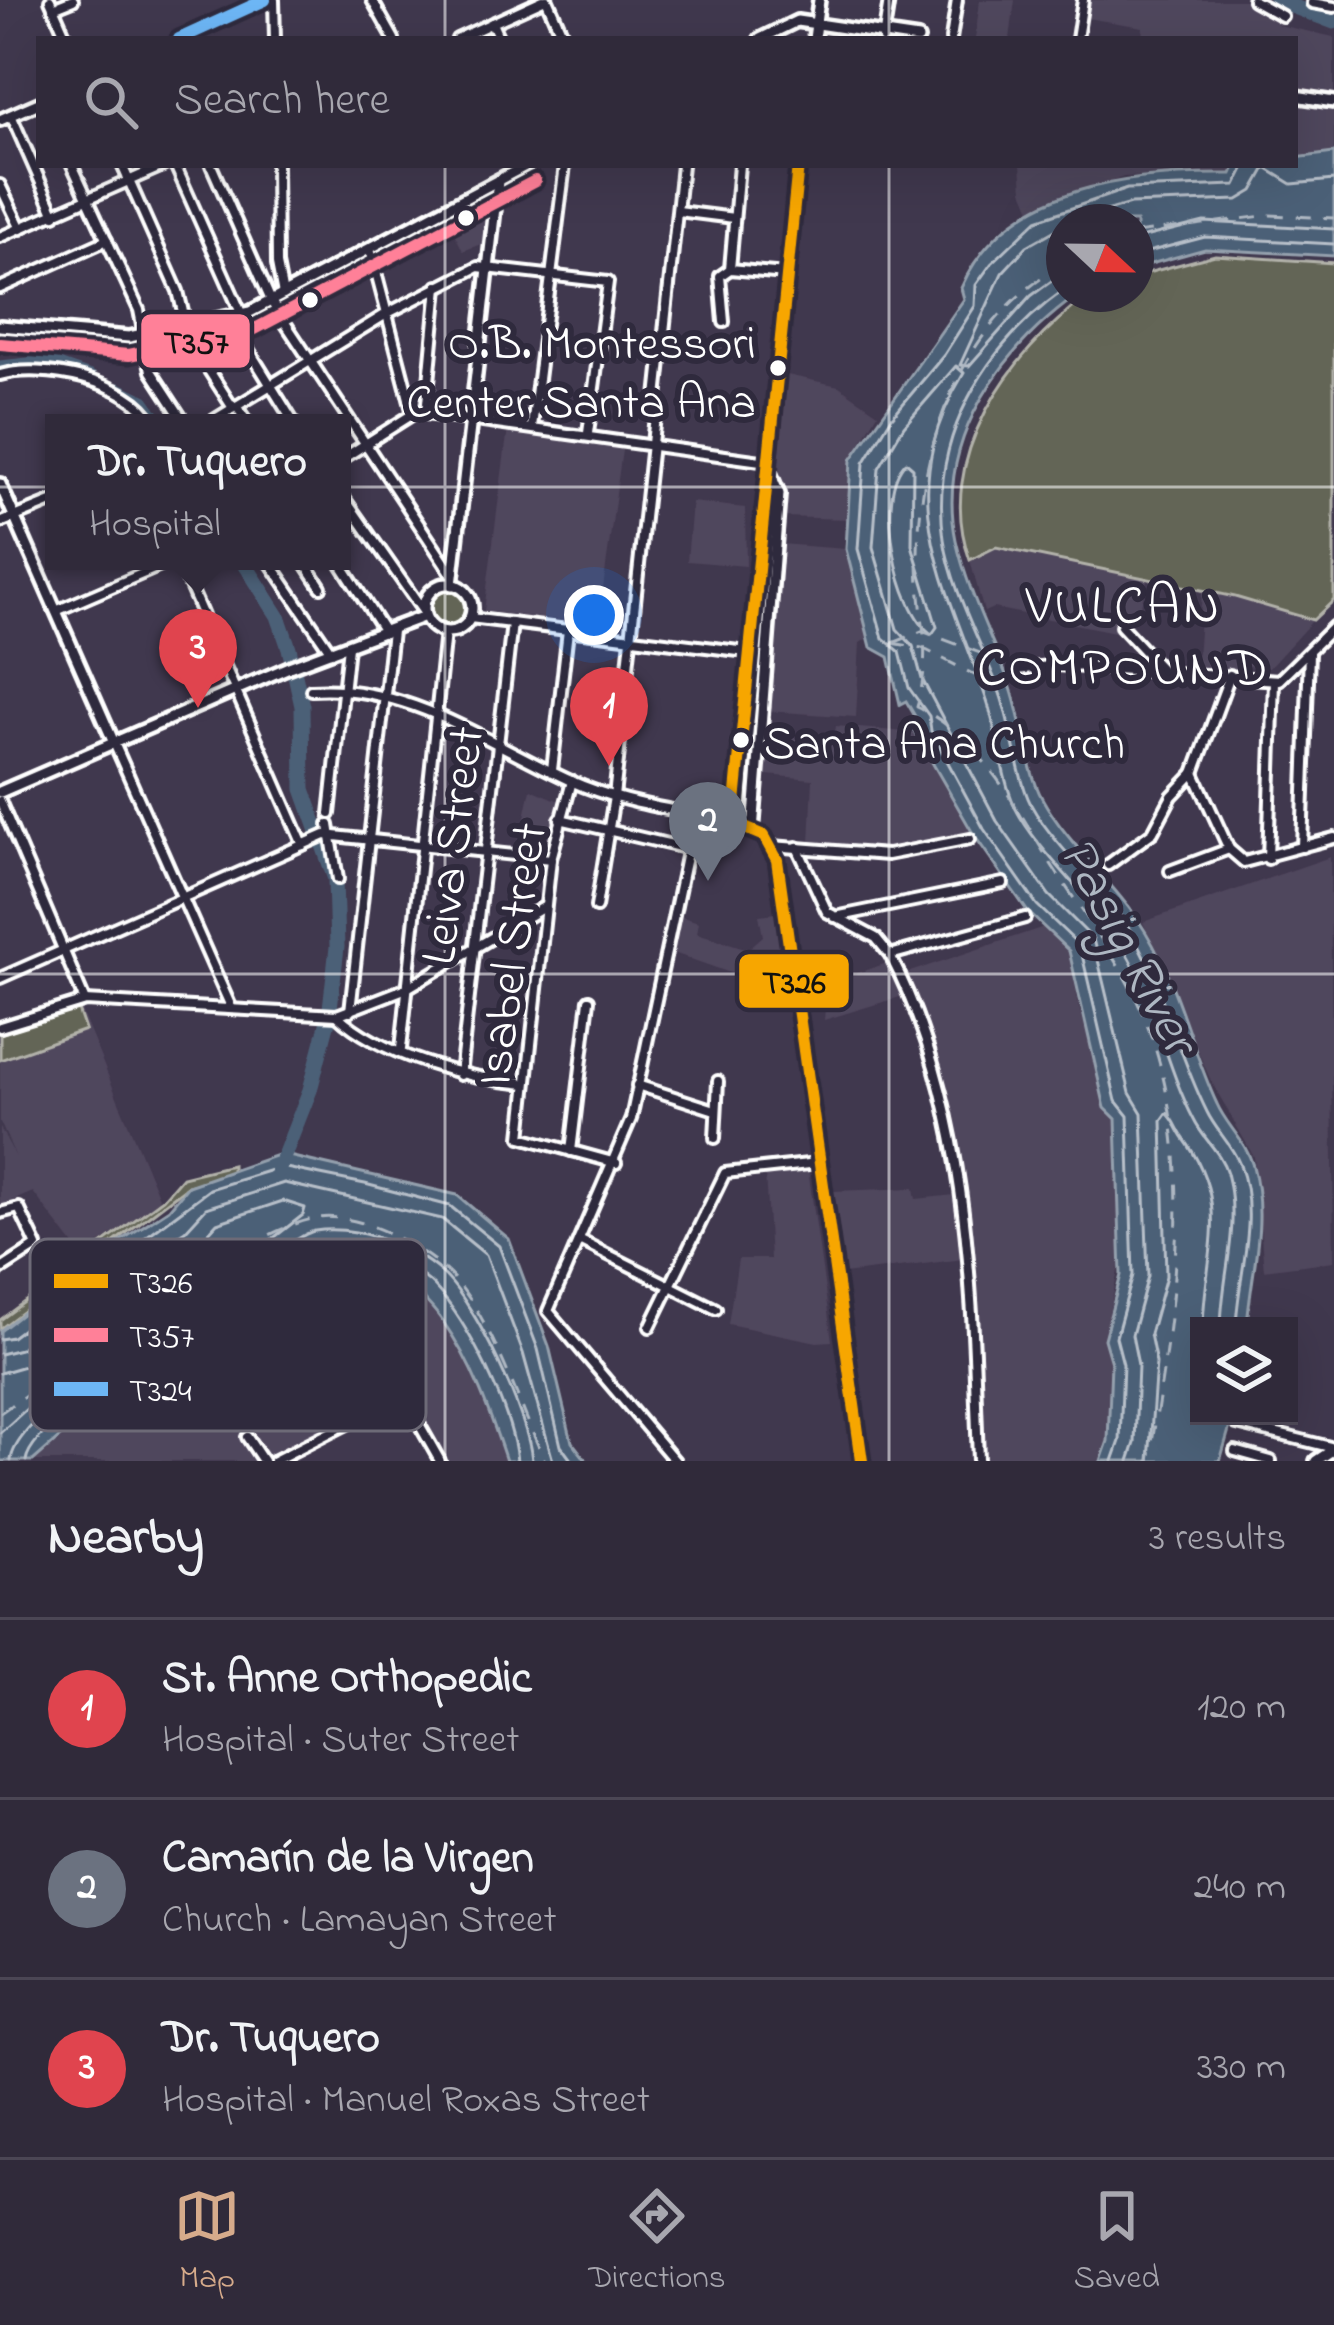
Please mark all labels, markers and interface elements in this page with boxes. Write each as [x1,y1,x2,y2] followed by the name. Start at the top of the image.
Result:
[36,36,1298,168] search box
[78,69,144,135] icon: search
[174,69,390,135] text: Search here
[1046,204,1154,312] north arrow
[455,207,477,229] unlabelled marker
[299,289,321,311] unlabelled marker
[406,311,756,440] place label: O.B. Montessori Center Santa Ana
[139,312,252,370] line badge: T357
[163,321,229,369] text: T357
[767,357,789,379] marker: O.B. Montessori Center Santa Ana
[45,414,351,570] popup
[89,431,307,497] text: Dr. Tuquero
[89,497,221,554] text: Hospital
[977,570,1271,710] district label: VULCAN COMPOUND
[564,585,624,645] your location
[159,609,237,708] pin: 3
[570,667,648,766] pin: 1
[764,711,1125,781] place label: Santa Ana Church
[404,722,507,969] street label: Leiva Street
[730,729,752,751] marker: Santa Ana Church
[669,782,747,881] pin: 2
[459,818,570,1091] street label: Isabel Street
[1035,825,1218,1075] water label: Pasig River
[737,952,851,1010] line badge: T326
[762,961,826,1009] text: T326
[30,1239,426,1431] legend
[129,1261,192,1309] text: T326
[129,1315,194,1363] text: T357
[1190,1317,1298,1425] map controls
[1190,1317,1298,1425] button: layers
[129,1369,192,1417] text: T324
[48,1502,204,1577] text: Nearby
[1149,1511,1286,1568] text: 3 results
[162,1647,531,1713] text: St. Anne Orthopedic
[81,1680,93,1737] text: 1
[1197,1680,1286,1737] text: 120 m
[162,1713,519,1770] text: Hospital · Suter Street
[162,1827,534,1893] text: Camarín de la Virgen
[77,1860,97,1917] text: 2
[1194,1860,1286,1917] text: 240 m
[162,1893,557,1950] text: Church · Lamayan Street
[162,2007,380,2073] text: Dr. Tuquero
[79,2040,95,2097] text: 3
[1197,2040,1286,2097] text: 330 m
[162,2073,650,2130] text: Hospital · Manuel Roxas Street
[174,2183,240,2303] tab: Map
[588,2183,725,2303] tab: Directions
[1074,2183,1160,2303] tab: Saved

